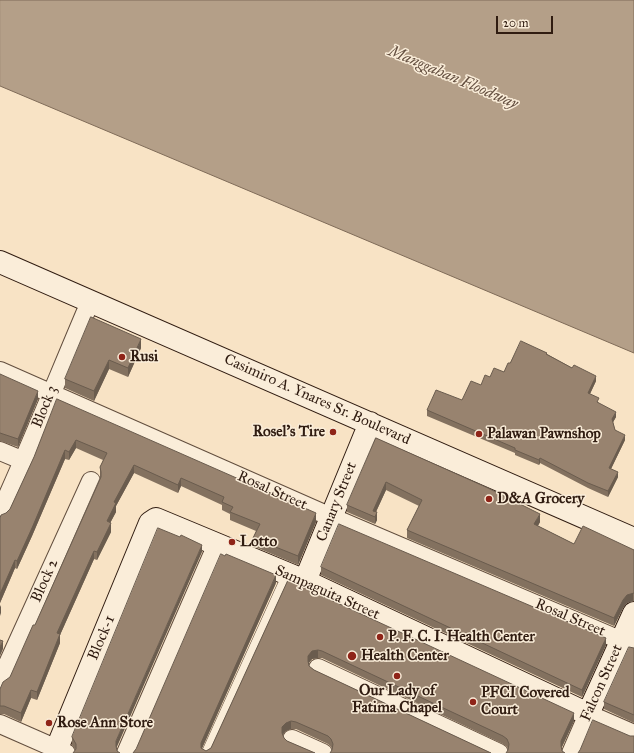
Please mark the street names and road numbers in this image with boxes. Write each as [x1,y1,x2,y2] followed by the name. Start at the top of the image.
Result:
[221,351,413,449] street label: Casimiro A. Ynares Sr. Boulevard
[28,383,62,431] street label: Block 3
[313,460,361,544] street label: Canary Street
[234,468,310,514] street label: Rosal Street
[28,557,62,605] street label: Block 2
[272,562,382,624] street label: Sampaguita Street
[532,595,608,641] street label: Rosal Street
[85,613,119,663] street label: Block-1
[577,642,627,724] street label: Falcon Street

